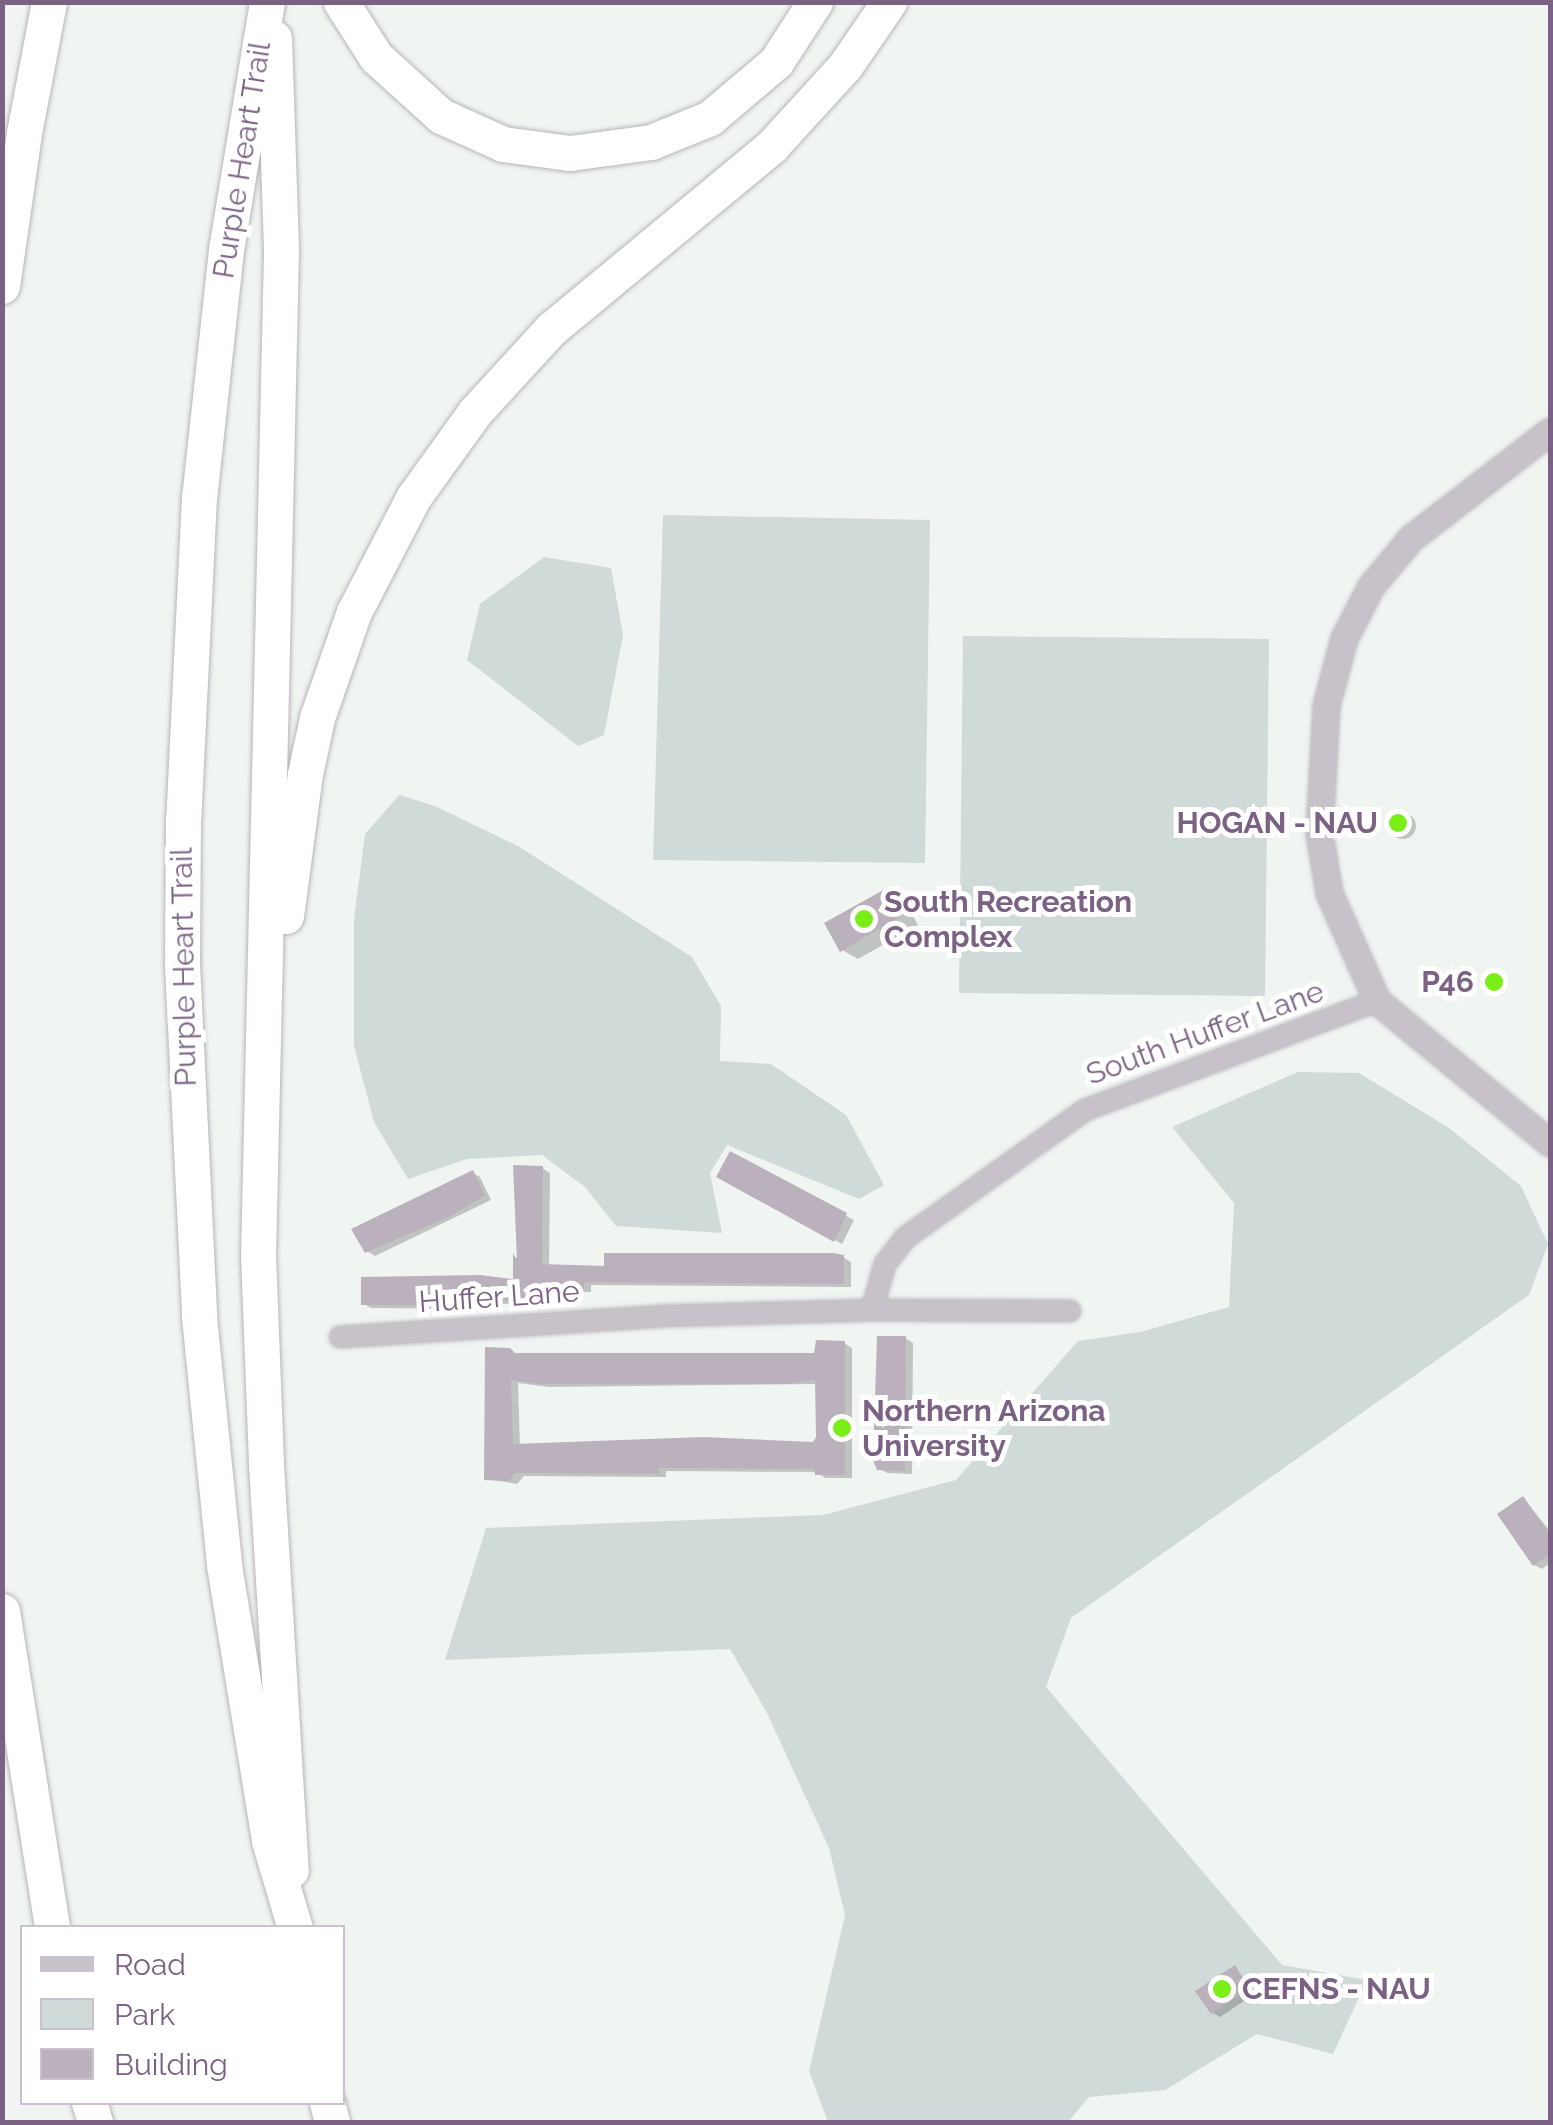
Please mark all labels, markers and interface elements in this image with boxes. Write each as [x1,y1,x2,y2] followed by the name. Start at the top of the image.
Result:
[205,39,279,281] street label: Purple Heart Trail
[1177,805,1378,841] place label: HOGAN - NAU
[1387,812,1409,834] marker: HOGAN - NAU
[164,847,204,1087] street label: Purple Heart Trail
[884,884,1132,954] place label: South Recreation Complex
[853,908,875,930] marker: South Recreation Complex
[1421,964,1474,1000] place label: P46
[1483,971,1505,993] marker: P46
[1081,973,1329,1093] street label: South Huffer Lane
[417,1273,581,1321] street label: Huffer Lane
[862,1393,1106,1464] place label: Northern Arizona University
[831,1417,853,1439] marker: Northern Arizona University
[20,1925,345,2105] legend
[114,1947,186,1982] text: Road
[1242,1971,1431,2007] place label: CEFNS - NAU
[1211,1978,1233,2000] marker: CEFNS - NAU
[114,1997,175,2032] text: Park
[114,2047,228,2082] text: Building

